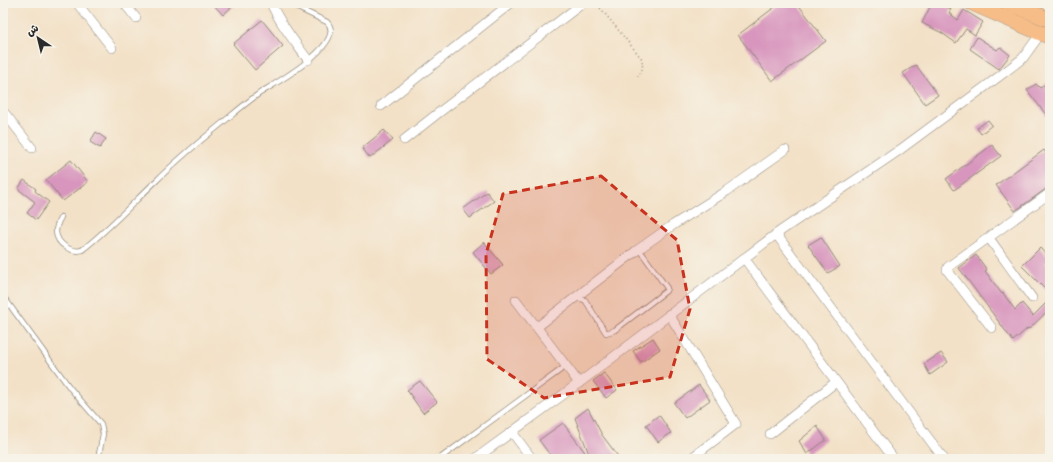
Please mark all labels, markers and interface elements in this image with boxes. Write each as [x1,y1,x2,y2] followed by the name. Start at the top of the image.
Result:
[18,18,58,58] north arrow
[23,21,42,40] text: ش

